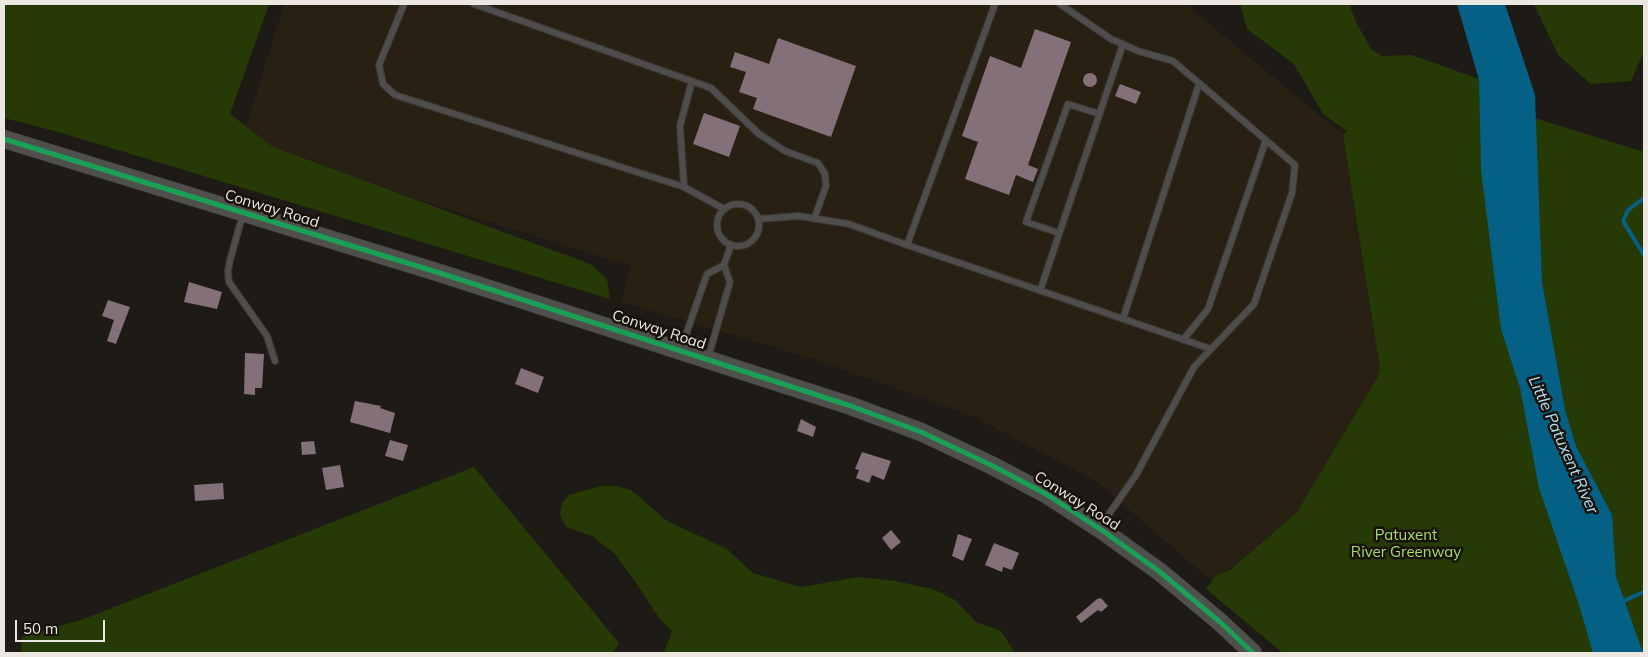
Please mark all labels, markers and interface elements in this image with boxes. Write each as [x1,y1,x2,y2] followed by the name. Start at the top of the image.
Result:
[223,186,321,232] street label: Conway Road
[610,306,708,354] street label: Conway Road
[1524,373,1602,517] water label: Little Patuxent River
[1031,468,1123,534] street label: Conway Road
[1351,526,1461,561] park label: Patuxent River Greenway
[18,610,108,642] scale bar
[23,619,58,638] text: 50 m

